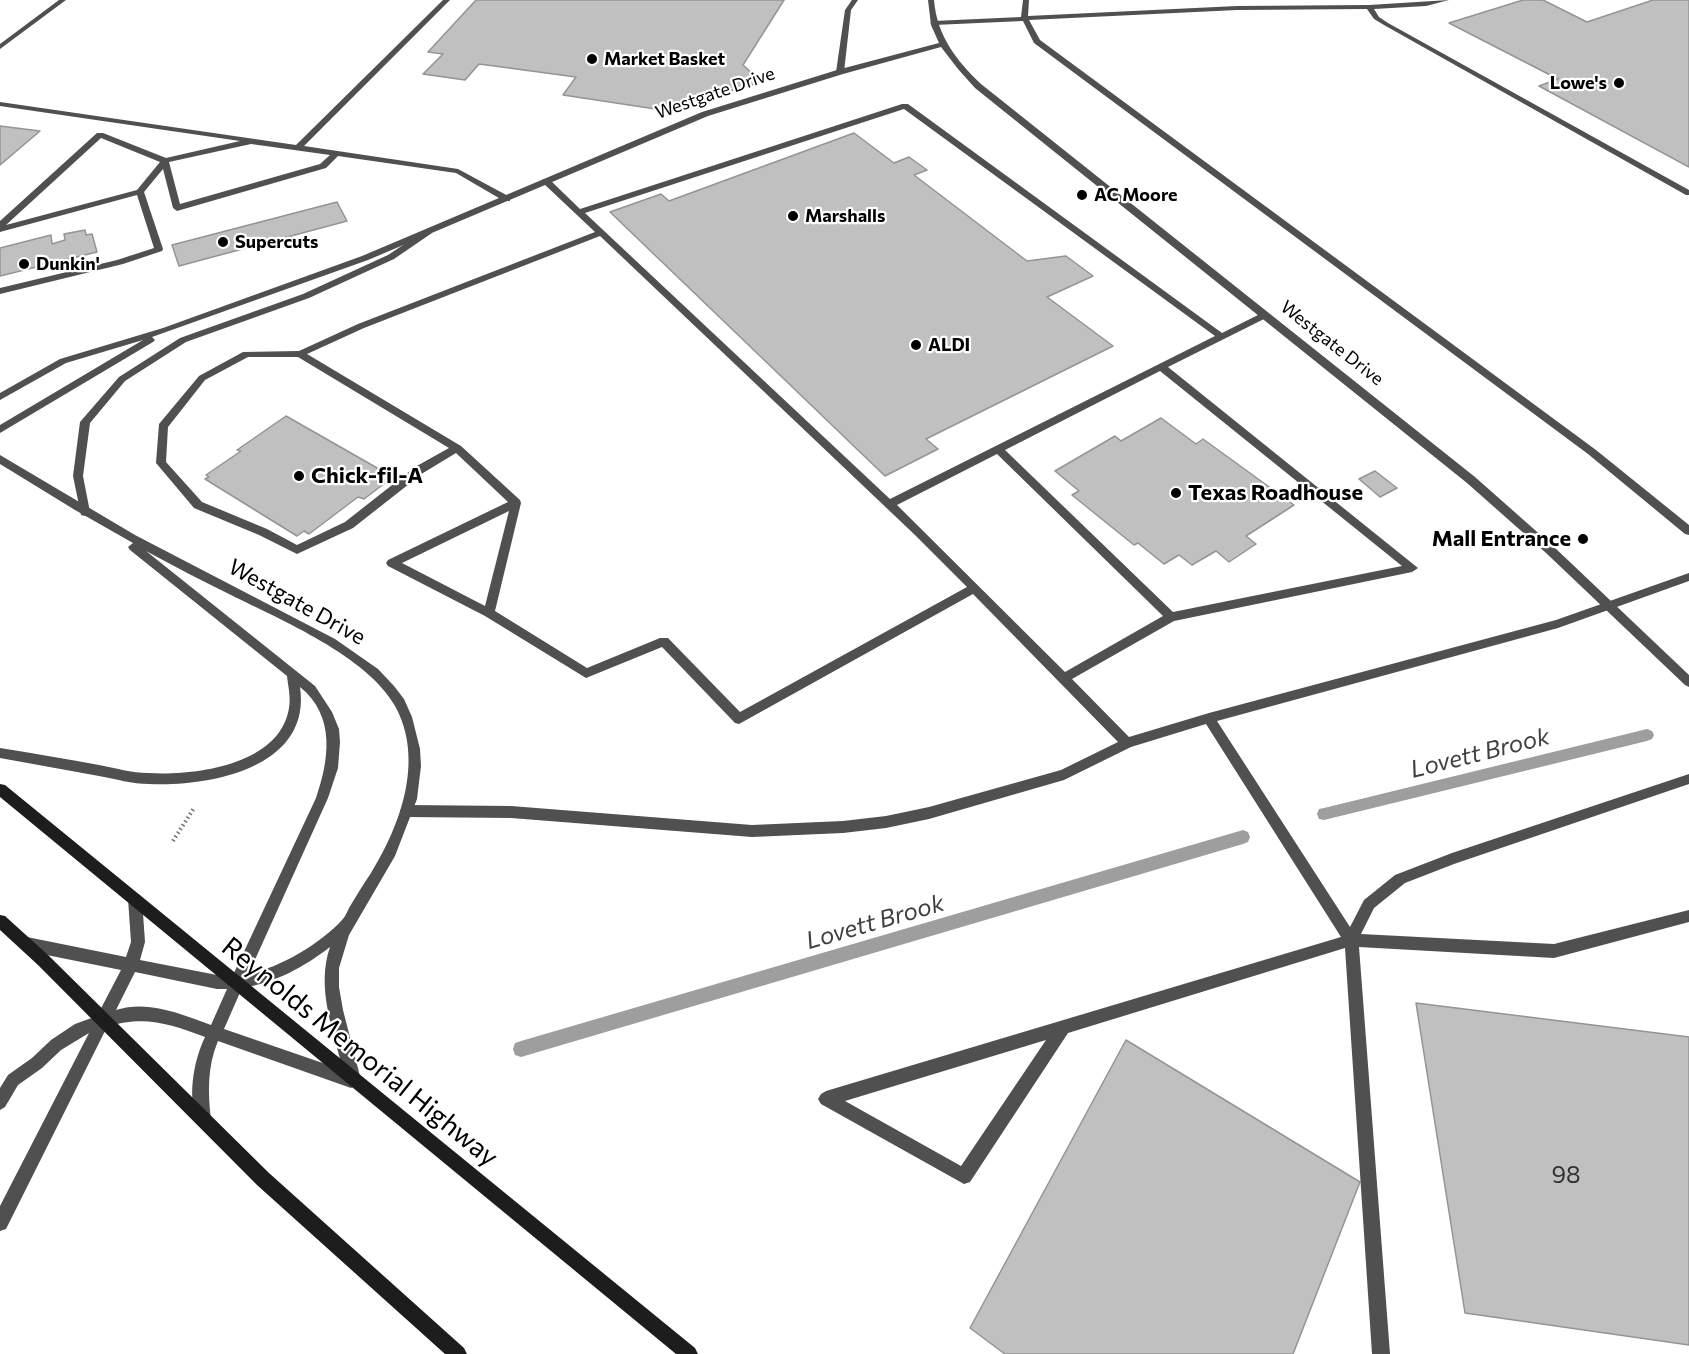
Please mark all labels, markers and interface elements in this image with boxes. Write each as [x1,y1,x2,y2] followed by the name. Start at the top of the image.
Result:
[604,48,725,70] place label: Market Basket
[585,52,599,66] marker: Market Basket
[652,62,778,124] street label: Westgate Drive
[1550,72,1607,94] place label: Lowe's
[1612,76,1626,90] marker: Lowe's
[1094,184,1178,206] place label: AC Moore
[1075,188,1089,202] marker: AC Moore
[805,205,885,227] place label: Marshalls
[786,209,800,223] marker: Marshalls
[235,231,318,253] place label: Supercuts
[216,235,230,249] marker: Supercuts
[36,253,100,275] place label: Dunkin'
[17,257,31,271] marker: Dunkin'
[1276,296,1388,390] street label: Westgate Drive
[928,334,970,356] place label: ALDI
[909,338,923,352] marker: ALDI
[311,463,423,489] place label: Chick-fil-A
[292,469,306,483] marker: Chick-fil-A
[1188,480,1363,506] place label: Texas Roadhouse
[1169,486,1183,500] marker: Texas Roadhouse
[1432,526,1571,552] place label: Mall Entrance
[1576,532,1590,546] marker: Mall Entrance
[224,553,370,651] street label: Westgate Drive
[1407,722,1553,784] water label: Lovett Brook
[803,889,947,955] water label: Lovett Brook
[215,930,505,1174] street label: Reynolds Memorial Highway
[1551,1161,1581,1189] house number: 98

